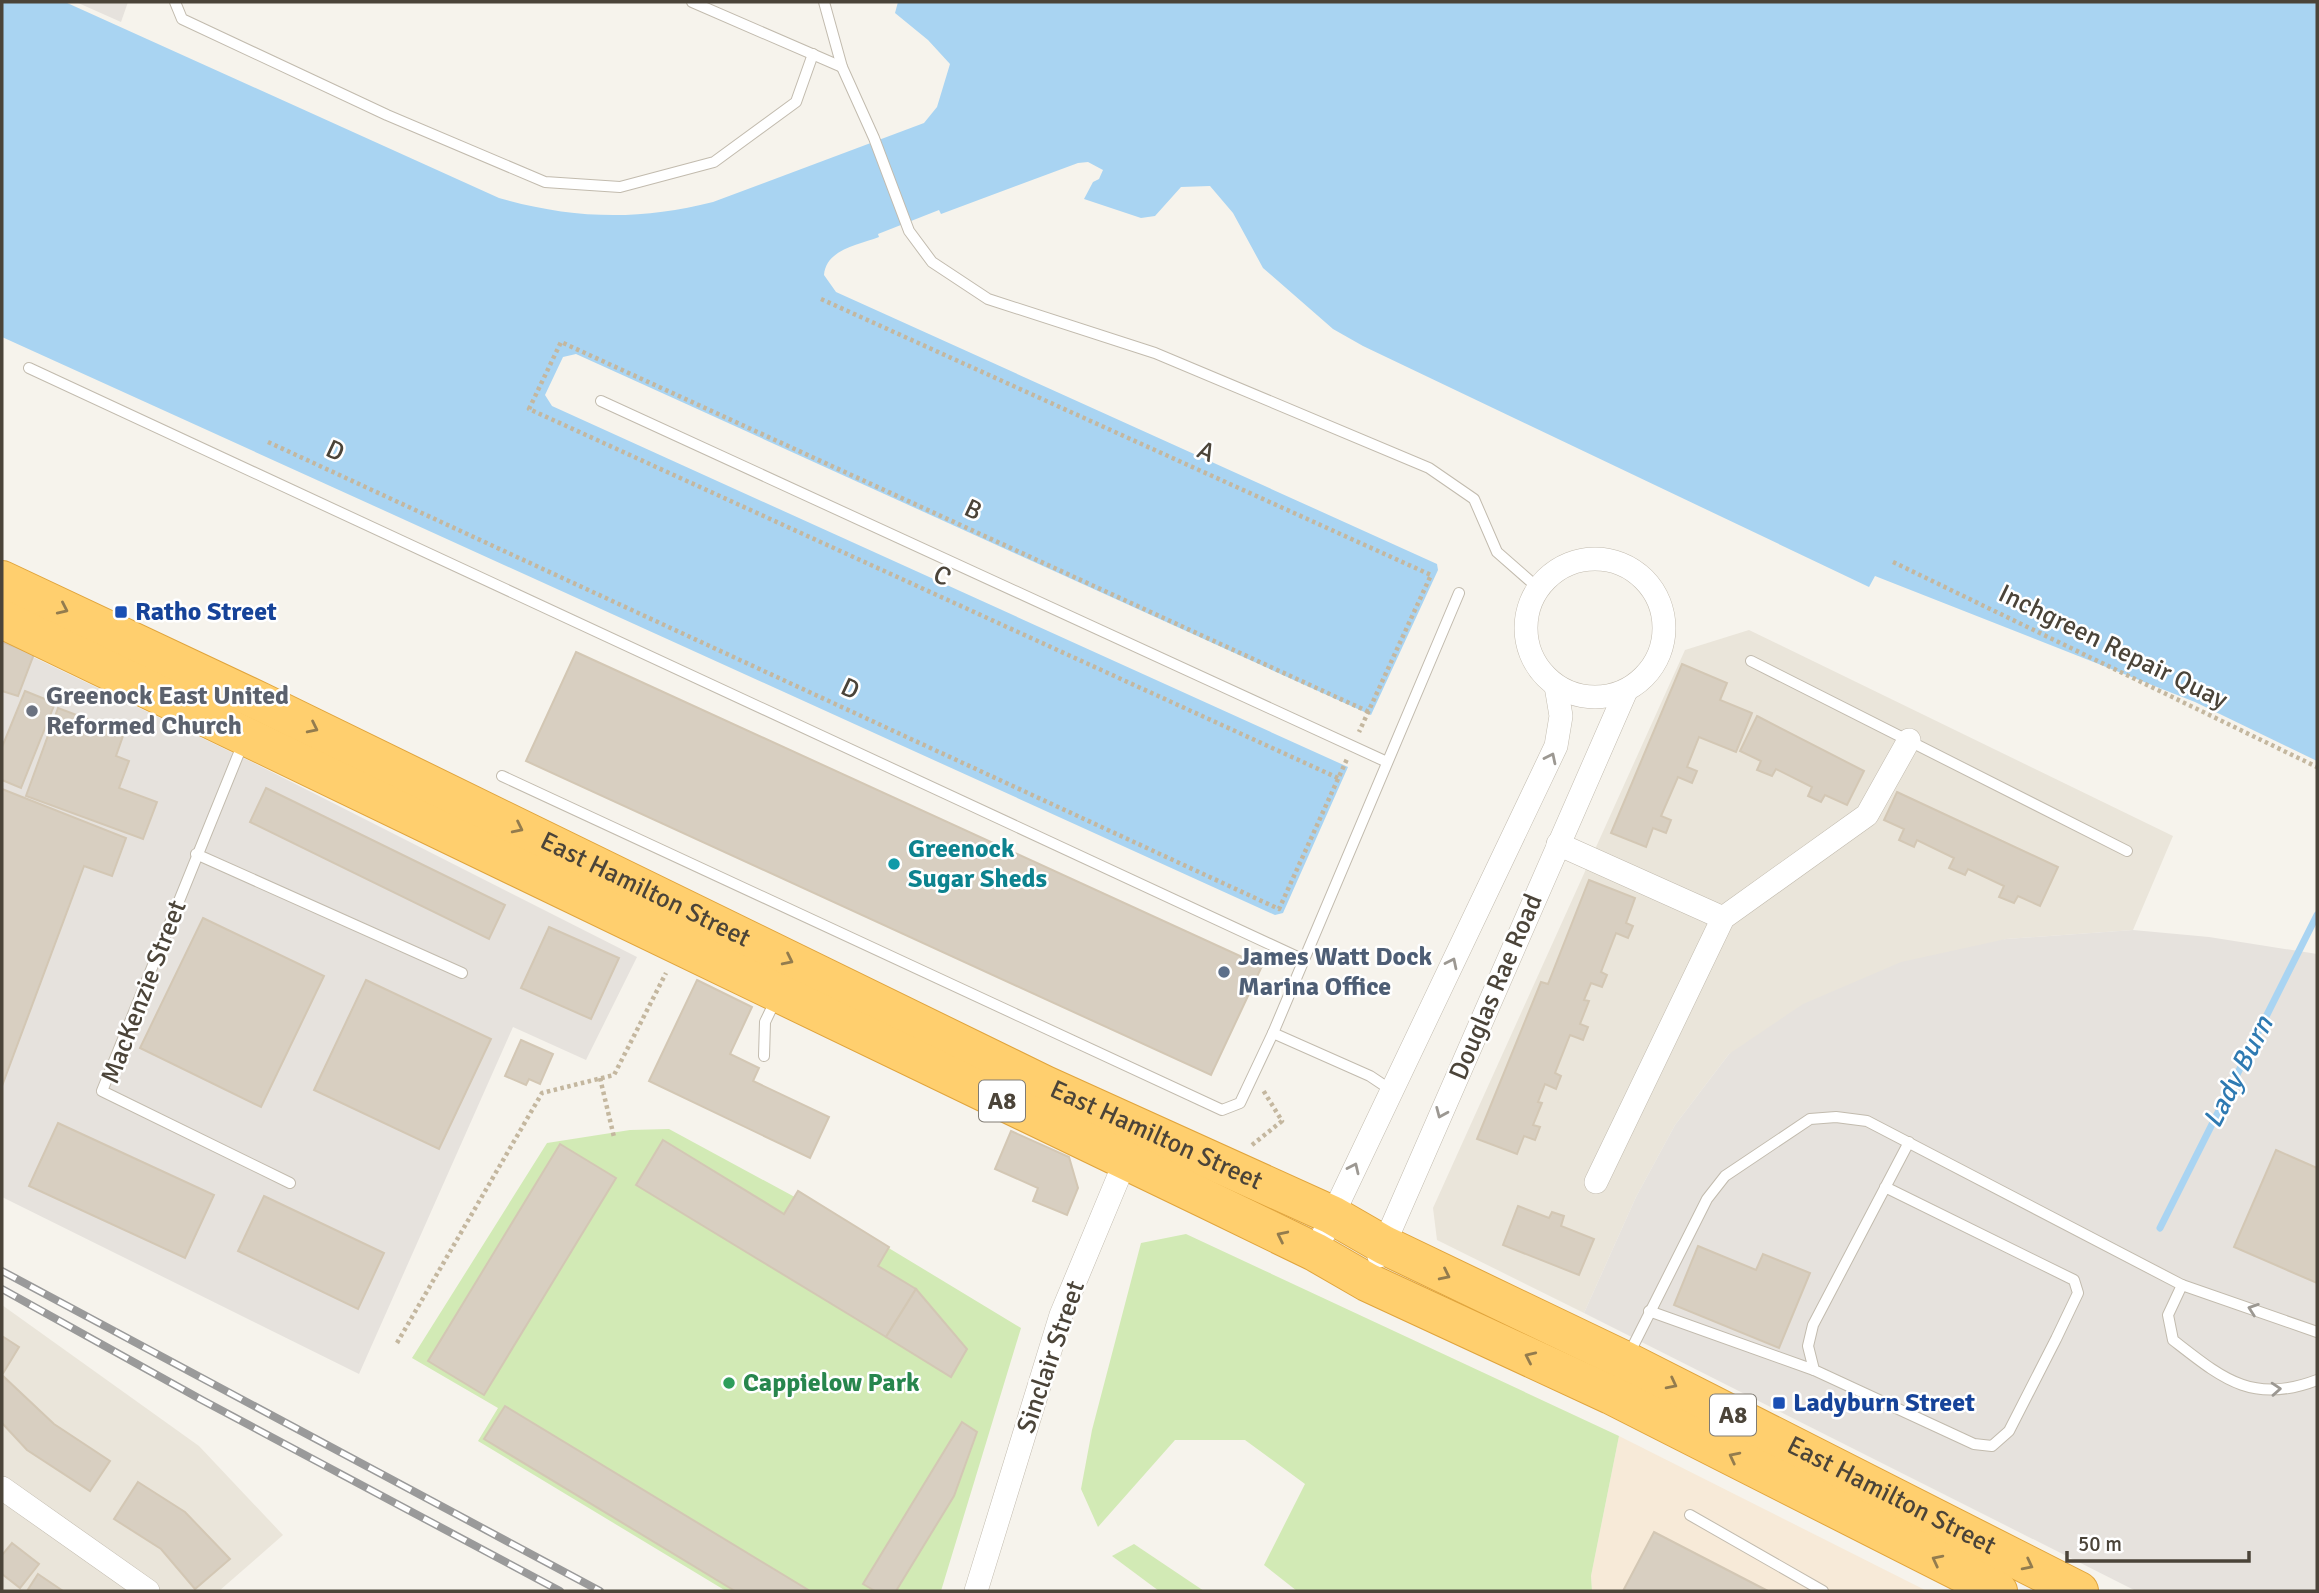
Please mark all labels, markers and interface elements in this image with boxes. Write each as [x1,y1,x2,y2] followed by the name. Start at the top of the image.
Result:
[321,433,349,469] street label: D
[1192,434,1220,470] street label: A
[959,492,987,528] street label: B
[928,558,956,594] street label: C
[1993,578,2233,716] street label: Inchgreen Repair Quay
[135,596,277,628] place label: Ratho Street
[56,601,69,615] one-way arrow
[113,604,129,620] marker: Ratho Street
[836,671,864,707] street label: D
[46,680,289,742] place label: Greenock East United Reformed Church
[24,703,40,719] marker: Greenock East United Reformed Church
[306,720,318,734] one-way arrow
[1542,753,1556,765] one-way arrow
[511,819,523,833] one-way arrow
[535,825,756,955] street label: East Hamilton Street
[908,833,1047,895] place label: Greenock Sugar Sheds
[886,856,902,872] marker: Greenock Sugar Sheds
[1442,889,1550,1085] street label: Douglas Rae Road
[94,896,194,1088] street label: MacKenzie Street
[1238,941,1432,1003] place label: James Watt Dock Marina Office
[781,951,793,965] one-way arrow
[1444,958,1458,970] one-way arrow
[1216,964,1232,980] marker: James Watt Dock Marina Office
[2196,1010,2281,1133] water label: Lady Burn
[1045,1073,1268,1197] street label: East Hamilton Street
[979,1080,1025,1121] road number: A8
[1435,1106,1449,1118] one-way arrow
[1346,1163,1360,1175] one-way arrow
[1277,1230,1289,1244] one-way arrow
[1438,1266,1450,1280] one-way arrow
[1010,1277,1092,1437] street label: Sinclair Street
[2247,1303,2259,1317] one-way arrow
[1525,1352,1537,1366] one-way arrow
[743,1367,920,1399] place label: Cappielow Park
[721,1375,737,1391] marker: Cappielow Park
[1665,1376,1677,1390] one-way arrow
[2271,1382,2282,1397] one-way arrow
[1793,1387,1975,1419] place label: Ladyburn Street
[1710,1394,1756,1436] road number: A8
[1771,1395,1787,1411] marker: Ladyburn Street
[1782,1429,2001,1562] street label: East Hamilton Street
[1729,1452,1741,1466] one-way arrow
[2067,1520,2249,1564] scale bar
[2078,1531,2122,1557] text: 50 m
[1932,1555,1944,1569] one-way arrow
[2021,1557,2033,1571] one-way arrow

